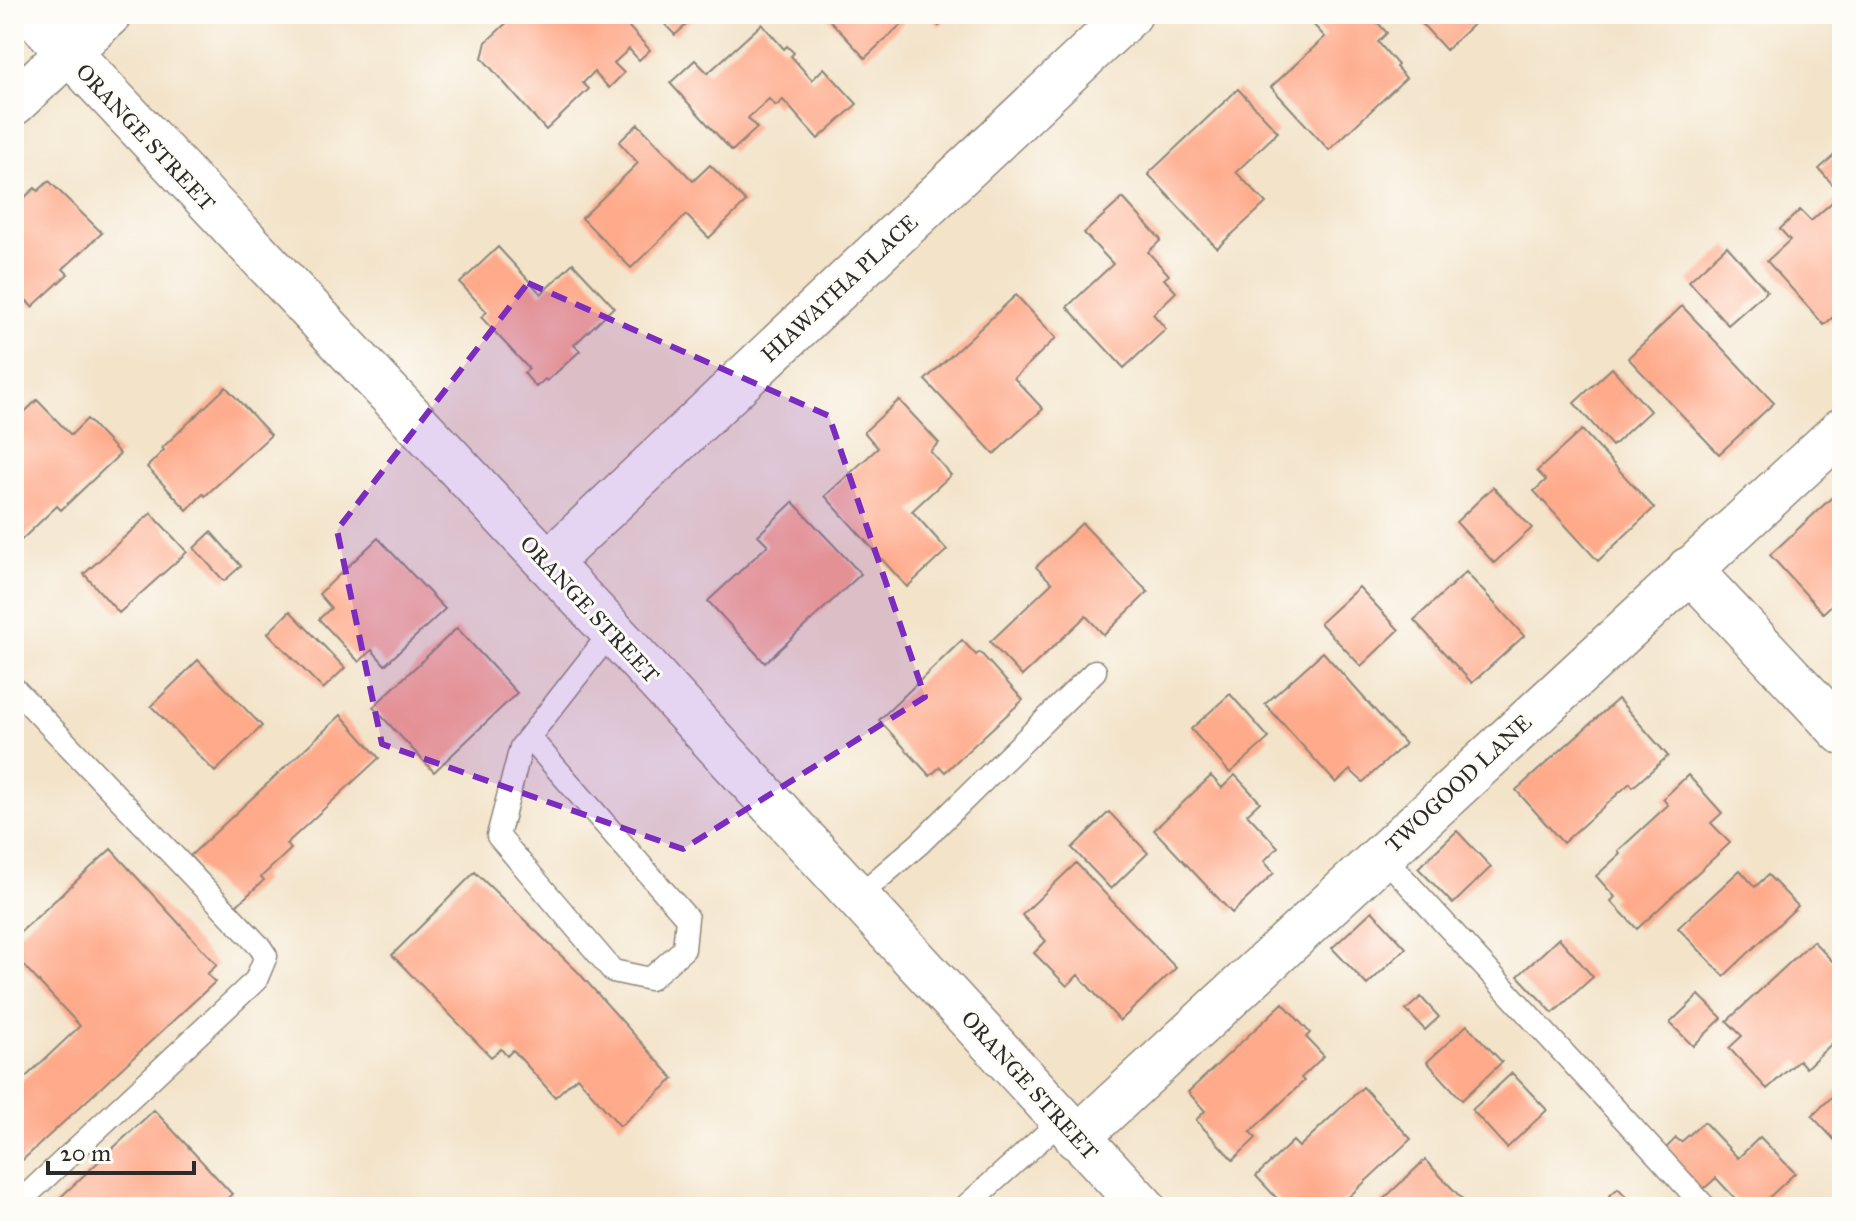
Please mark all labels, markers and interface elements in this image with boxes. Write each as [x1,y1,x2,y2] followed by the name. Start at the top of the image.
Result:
[70,58,221,217] street label: ORANGE STREET
[755,209,924,368] street label: HIAWATHA PLACE
[514,530,665,689] street label: ORANGE STREET
[1380,708,1537,858] street label: TWOGOOD LANE
[955,1005,1104,1166] street label: ORANGE STREET
[48,1125,194,1175] scale bar
[60,1138,111,1168] text: 20 m

